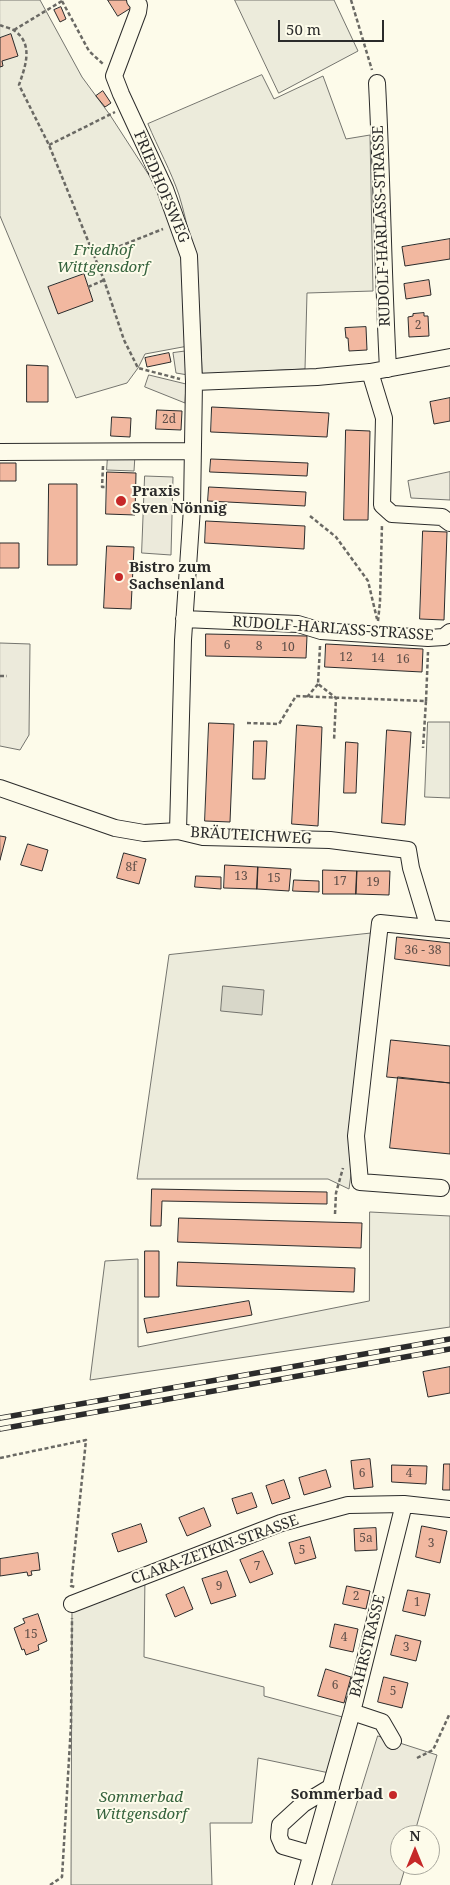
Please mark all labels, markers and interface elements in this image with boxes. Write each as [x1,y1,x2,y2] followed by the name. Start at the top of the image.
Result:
[280,10,386,42] scale bar
[286,19,321,39] text: 50 m
[369,125,395,327] street label: RUDOLF-HARLASS-STRASSE
[129,128,193,246] street label: FRIEDHOFSWEG
[57,242,149,277] park label: Friedhof Wittgensdorf
[415,319,421,333] house number: 2
[162,413,176,427] house number: 2d
[132,483,227,518] place label: Praxis Sven Nönnig
[114,494,128,508] marker: Praxis Sven Nönnig
[129,559,224,594] place label: Bistro zum Sachsenland
[113,571,125,583] marker: Bistro zum Sachsenland
[232,613,434,645] street label: RUDOLF-HARLASS-STRASSE
[224,639,230,653] house number: 6
[256,640,262,654] house number: 8
[281,641,295,655] house number: 10
[339,651,353,665] house number: 12
[371,652,385,666] house number: 14
[396,653,410,667] house number: 16
[190,824,312,848] street label: BRÄUTEICHWEG
[125,861,137,875] house number: 8f
[234,870,248,884] house number: 13
[267,872,281,886] house number: 15
[333,875,347,889] house number: 17
[366,876,380,890] house number: 19
[405,944,441,958] house number: 36 - 38
[359,1467,365,1481] house number: 6
[406,1467,412,1481] house number: 4
[129,1511,301,1589] street label: CLARA-ZETKIN-STRASSE
[359,1532,373,1546] house number: 5a
[428,1537,434,1551] house number: 3
[299,1544,305,1558] house number: 5
[254,1560,260,1574] house number: 7
[216,1580,222,1594] house number: 9
[353,1590,359,1604] house number: 2
[347,1593,389,1699] street label: BAHRSTRASSE
[414,1596,420,1610] house number: 1
[24,1628,38,1642] house number: 15
[341,1631,347,1645] house number: 4
[403,1641,409,1655] house number: 3
[332,1679,338,1693] house number: 6
[390,1685,396,1699] house number: 5
[291,1786,383,1804] place label: Sommerbad
[95,1789,187,1824] park label: Sommerbad Wittgensdorf
[387,1789,399,1801] marker: Sommerbad
[390,1825,440,1875] north arrow
[409,1826,421,1845] text: N

